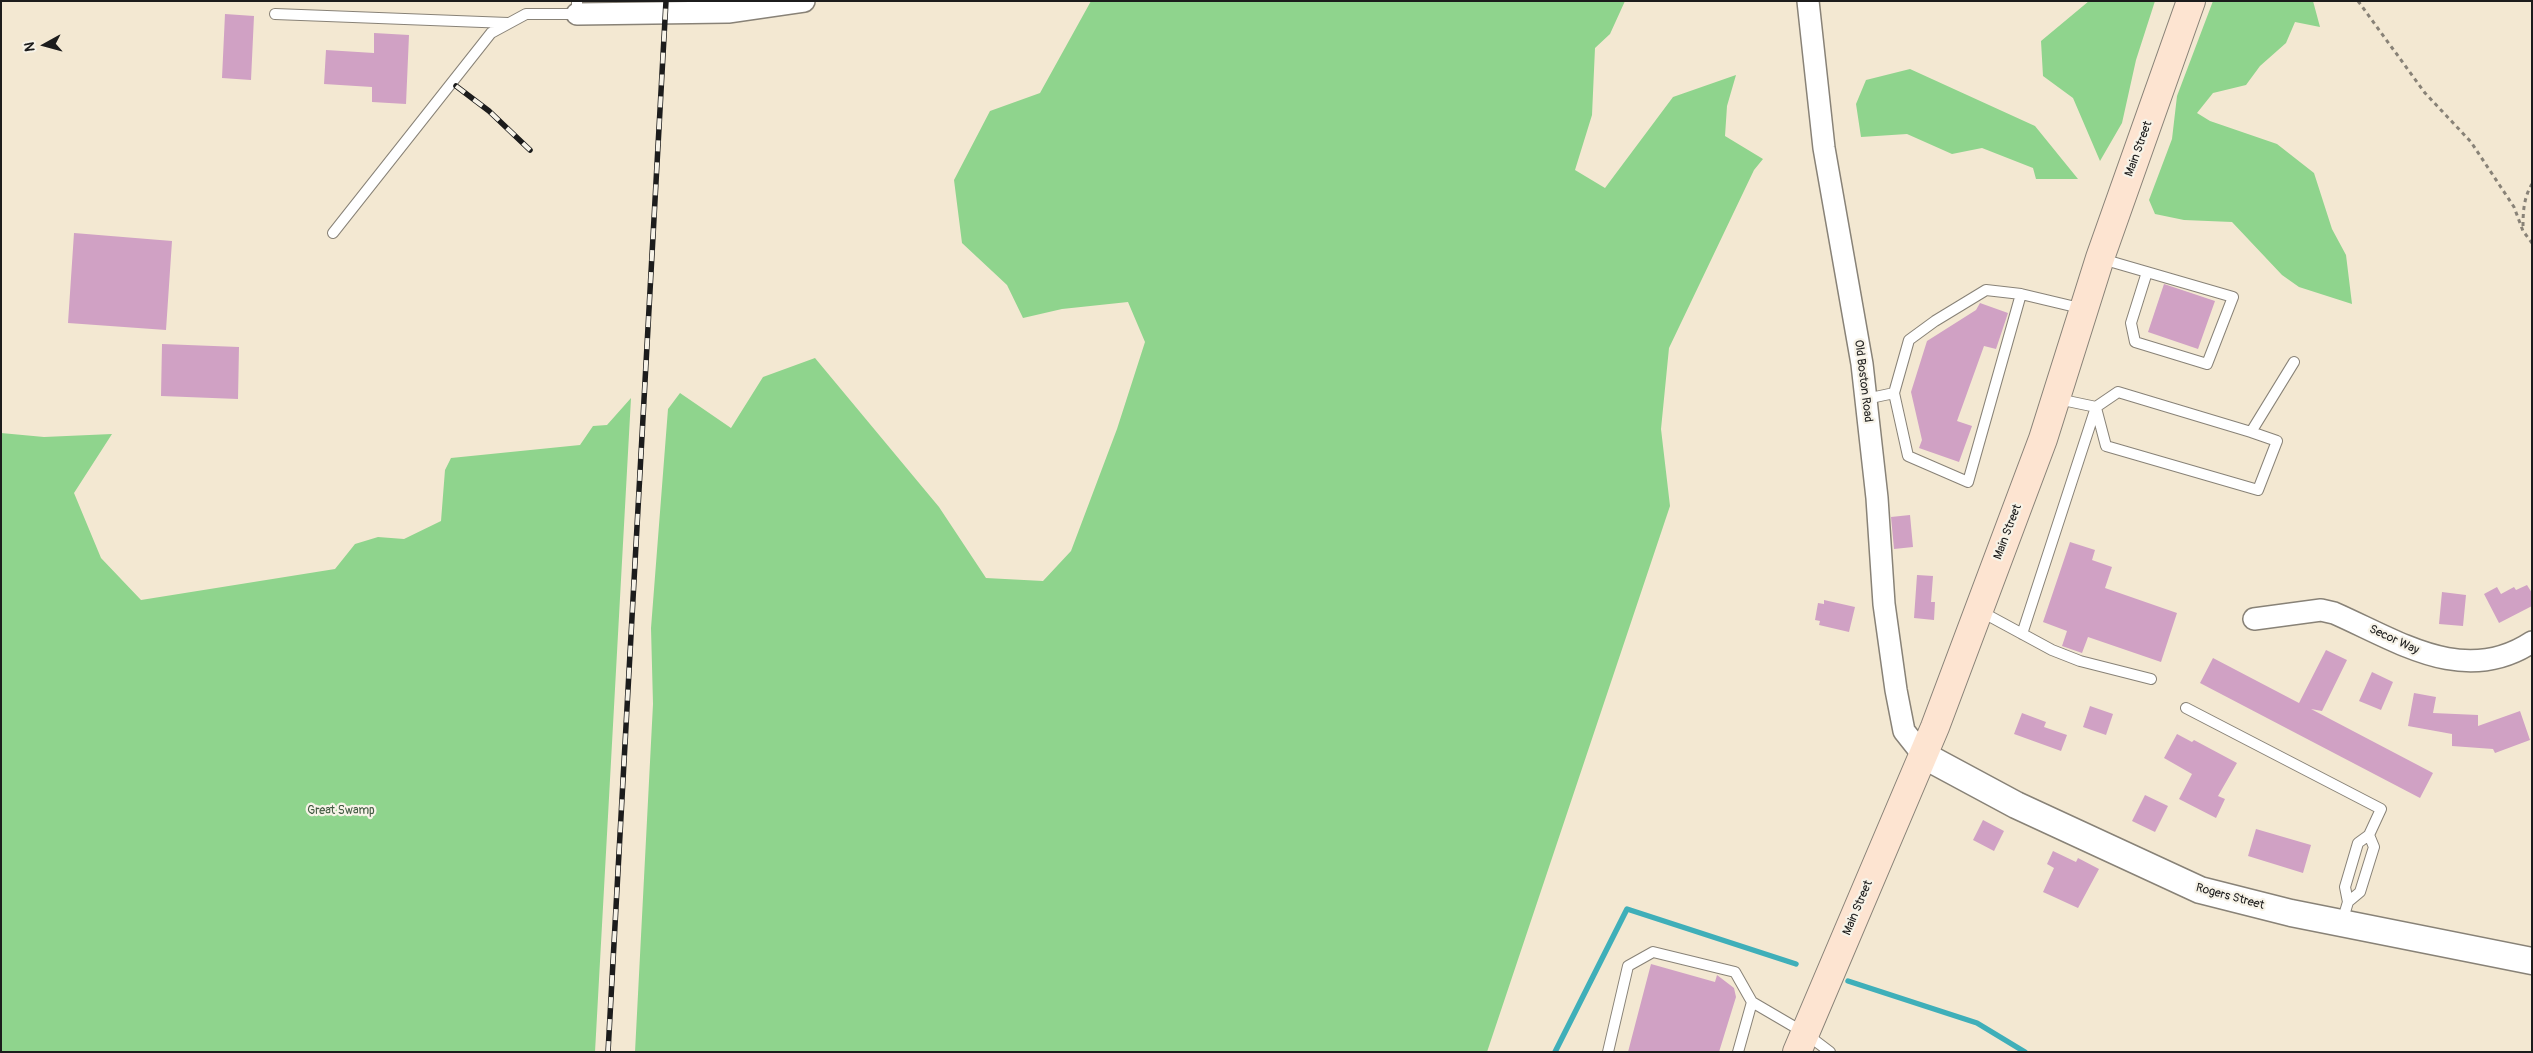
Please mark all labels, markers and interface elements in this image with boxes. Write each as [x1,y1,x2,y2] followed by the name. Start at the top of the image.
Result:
[20,20,70,70] north arrow
[21,41,39,53] text: N
[2122,119,2156,179] street label: Main Street
[1851,339,1875,423] street label: Old Boston Road
[1991,502,2025,562] street label: Main Street
[2367,622,2421,658] street label: Secor Way
[307,804,375,818] park label: Great Swamp
[1840,878,1876,938] street label: Main Street
[2194,881,2266,913] street label: Rogers Street

